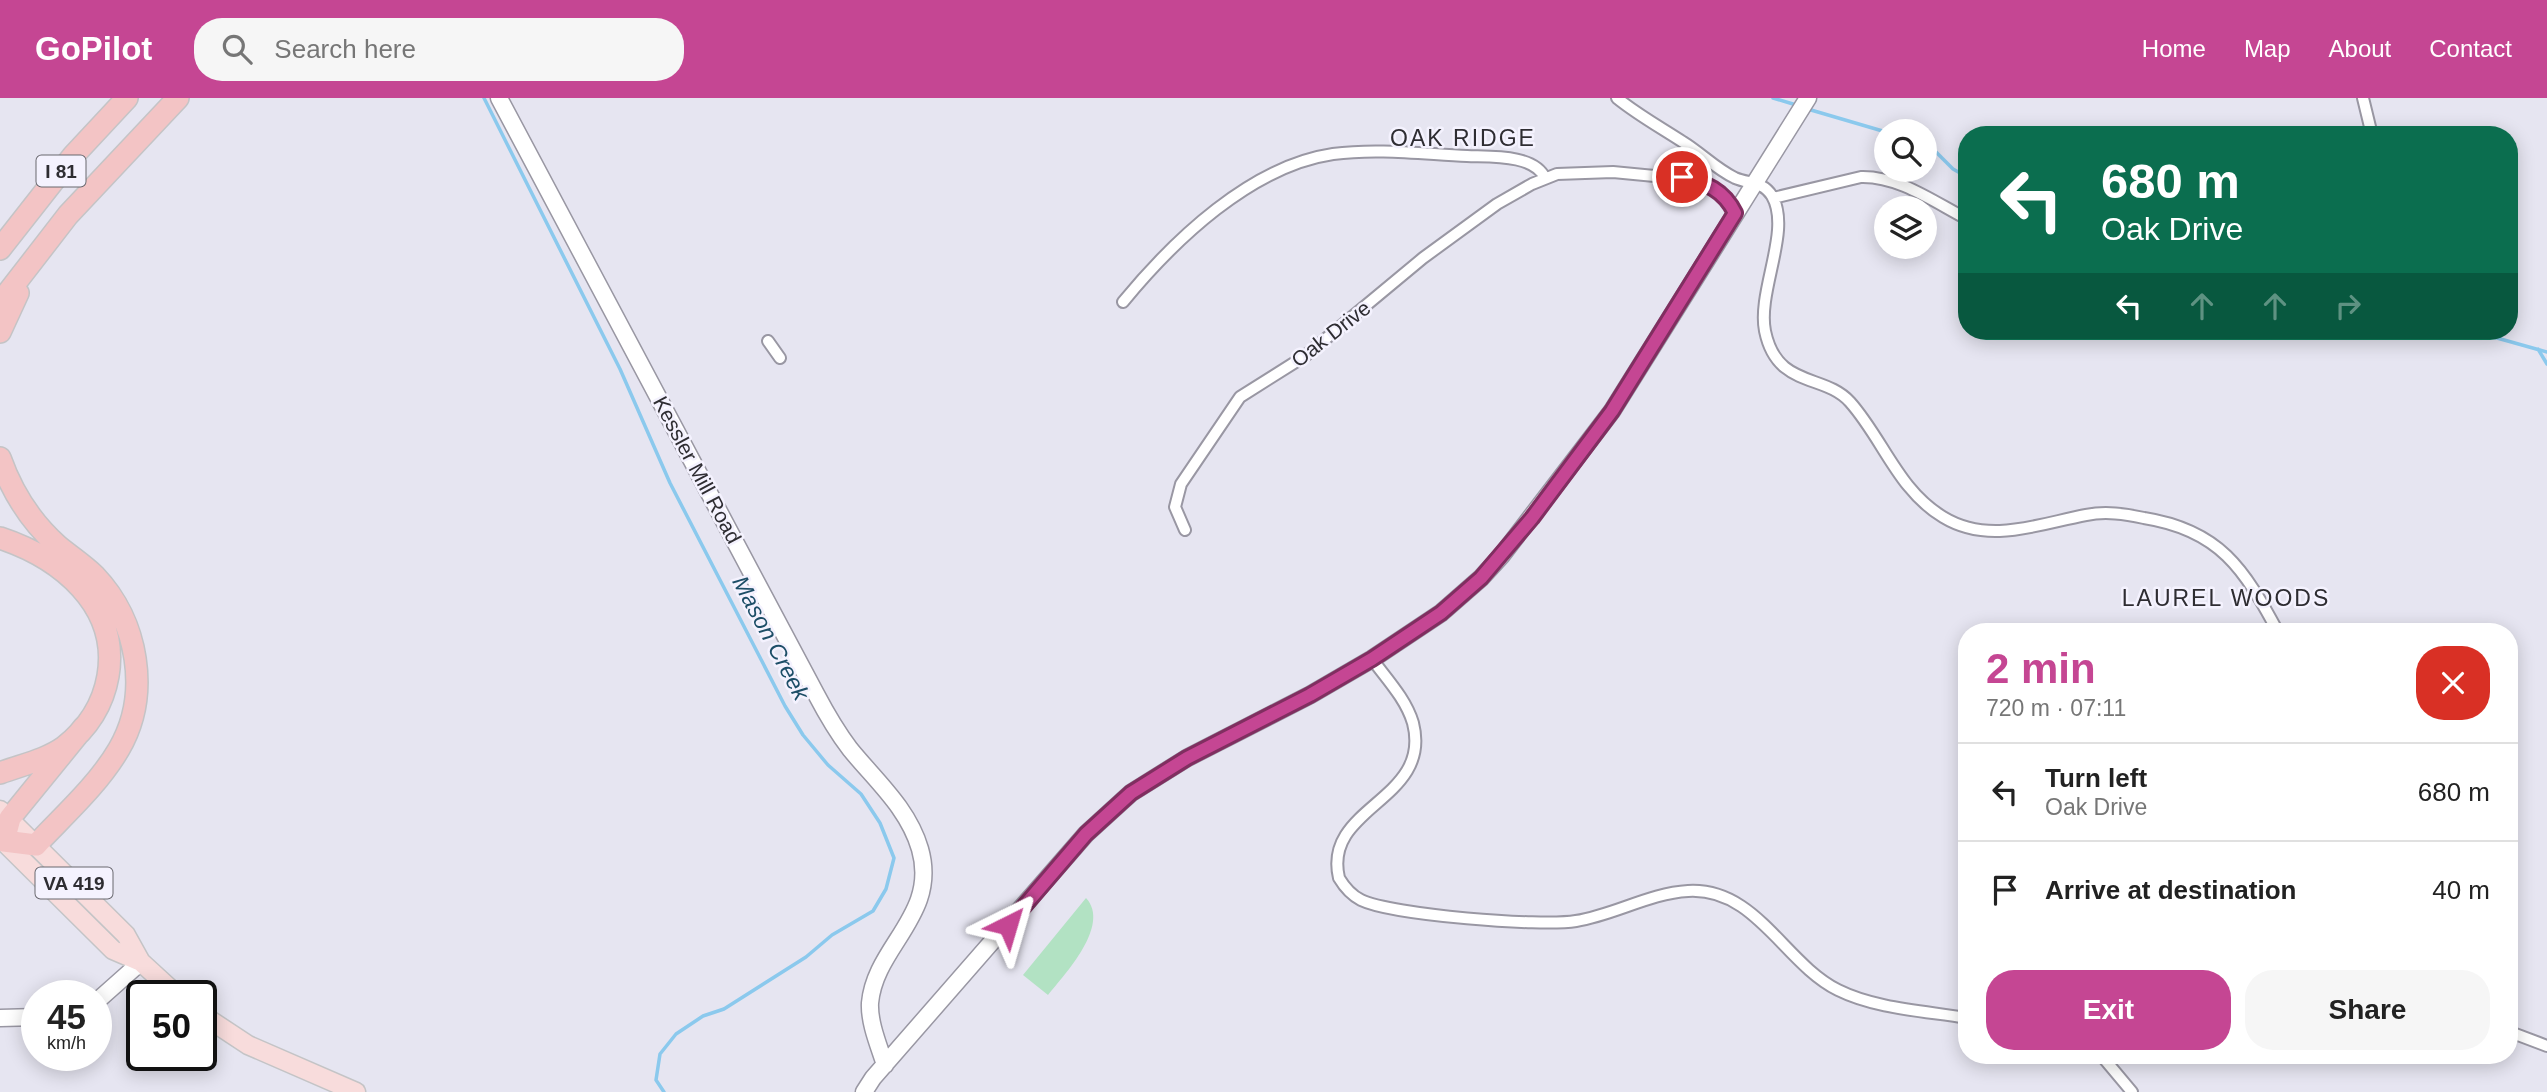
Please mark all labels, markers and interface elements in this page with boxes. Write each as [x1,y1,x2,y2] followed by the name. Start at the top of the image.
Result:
[194,18,684,81] search box
[35,30,152,67] text: GoPilot
[218,30,256,68] icon: search
[274,34,416,64] text: Search here
[2142,35,2206,62] text: Home
[2244,35,2291,62] text: Map
[2329,35,2391,62] text: About
[2429,35,2512,62] text: Contact
[1874,119,1937,259] map controls
[1874,119,1937,182] button: search
[1390,125,1536,151] district label: OAK RIDGE
[1652,147,1712,207] pin
[1986,154,2077,245] icon: left
[2101,154,2240,208] text: 680 m
[36,156,86,186] road number: I 81
[1663,158,1701,196] icon: arrive
[1874,196,1937,259] button: layers
[2101,211,2243,247] text: Oak Drive
[2110,287,2148,325] icon: left
[2183,287,2221,325] icon: ahead
[2256,287,2294,325] icon: ahead
[2329,287,2367,325] icon: right
[1287,296,1375,371] street label: Oak Drive
[649,392,746,547] street label: Kessler Mill Road
[727,572,815,706] water label: Mason Creek
[2122,585,2330,611] district label: LAUREL WOODS
[1986,645,2096,692] text: 2 min
[2416,646,2490,720] button: close
[1986,695,2126,721] text: 720 m · 07:11
[2045,763,2147,793] text: Turn left
[1986,773,2024,811] icon: left
[2418,777,2490,807] text: 680 m
[2045,794,2147,820] text: Oak Drive
[36,868,112,898] road number: VA 419
[1986,871,2024,909] icon: arrive
[2045,875,2296,905] text: Arrive at destination
[2432,875,2490,905] text: 40 m
[971,888,1045,962] position arrow
[1986,970,2231,1050] button: Exit
[2245,970,2490,1050] button: Share
[126,980,217,1071] speed limit sign: 50
[47,997,86,1036] text: 45
[47,1033,86,1053] text: km/h

